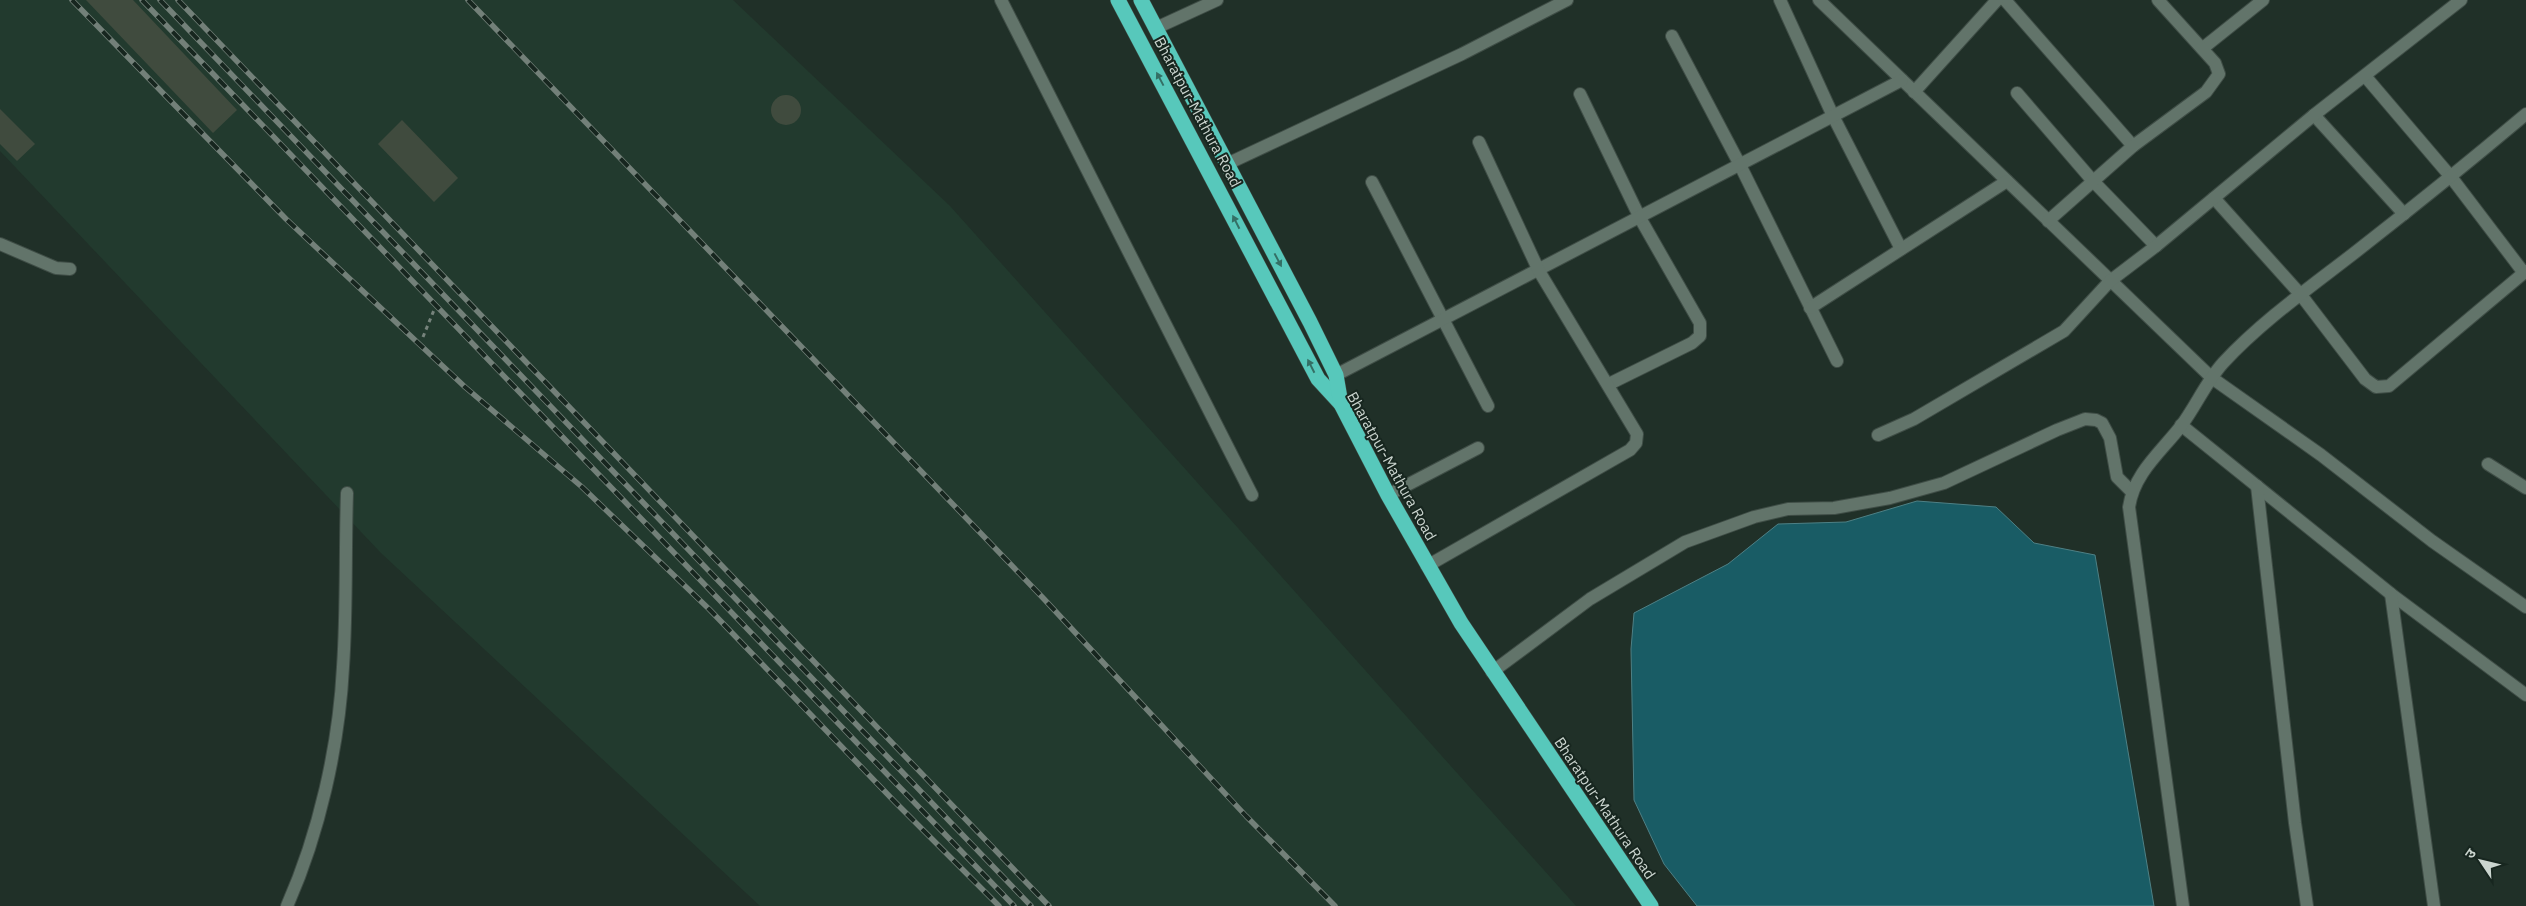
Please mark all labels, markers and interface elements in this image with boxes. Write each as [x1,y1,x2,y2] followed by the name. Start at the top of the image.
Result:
[1150,34,1246,190] street label: Bharatpur-Mathura Road
[1156,71,1164,86] one-way arrow
[1232,215,1240,229] one-way arrow
[1274,253,1282,267] one-way arrow
[1307,359,1315,374] one-way arrow
[1343,388,1441,544] street label: Bharatpur-Mathura Road
[1550,733,1660,883] street label: Bharatpur-Mathura Road
[2456,836,2506,886] north arrow
[2461,844,2481,862] text: उ

